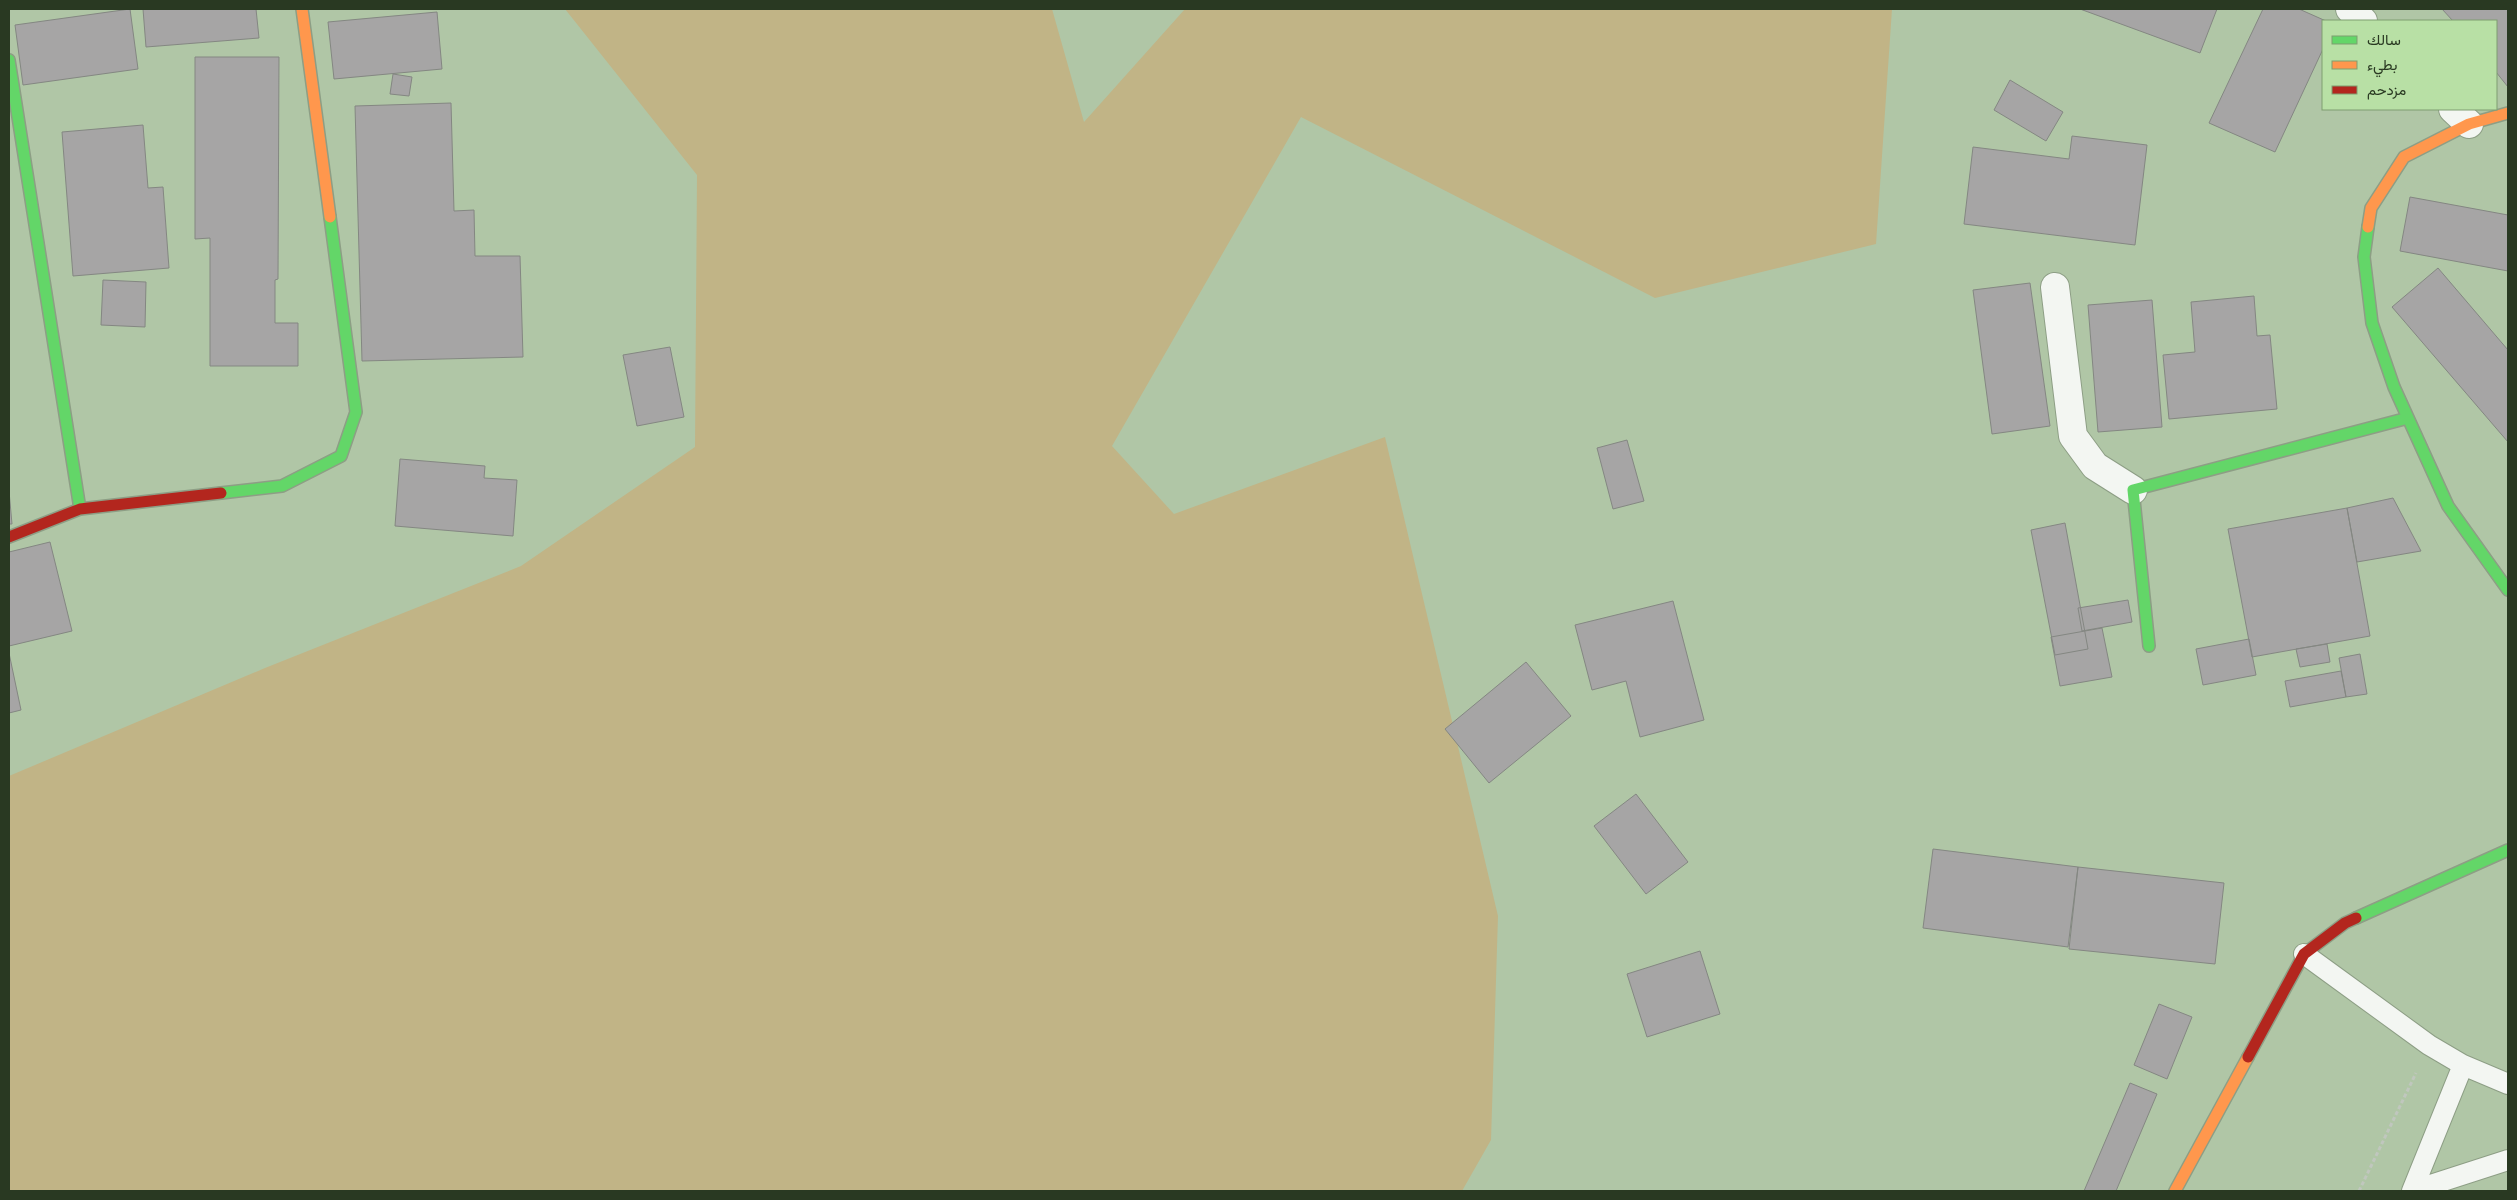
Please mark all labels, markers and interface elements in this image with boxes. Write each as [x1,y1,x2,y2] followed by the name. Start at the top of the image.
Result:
[2322,20,2497,110] legend
[2367,31,2401,48] text: سالك
[2367,56,2397,78] text: بطيء
[2367,81,2406,100] text: مزدحم

